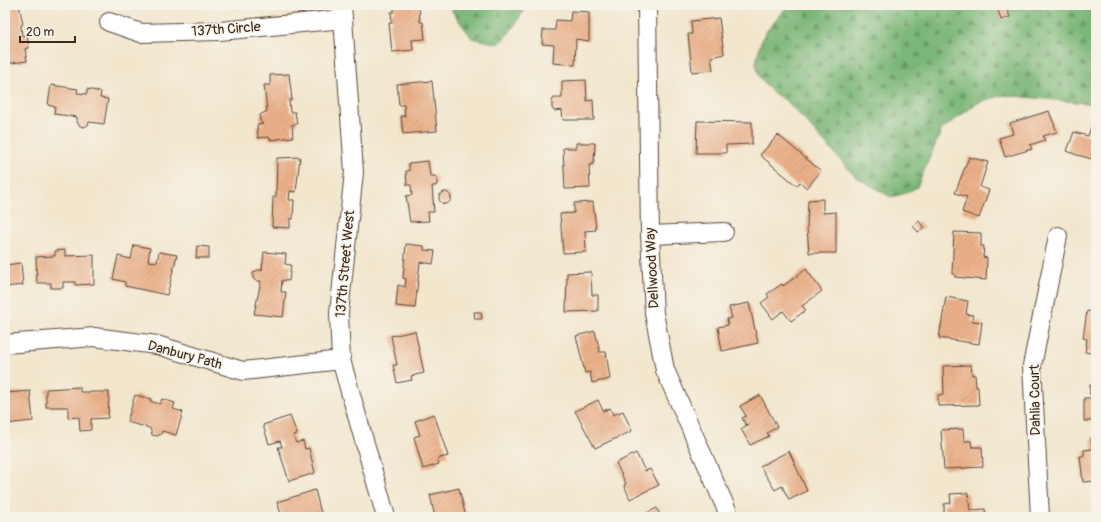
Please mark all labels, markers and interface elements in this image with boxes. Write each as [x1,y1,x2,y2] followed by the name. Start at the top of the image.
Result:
[20,18,75,44] scale bar
[191,18,261,40] street label: 137th Circle
[26,25,55,40] text: 20 m
[332,209,358,318] street label: 137th Street West
[641,227,663,309] street label: Dellwood Way
[146,337,224,373] street label: Danbury Path
[1026,364,1044,436] street label: Dahlia Court

